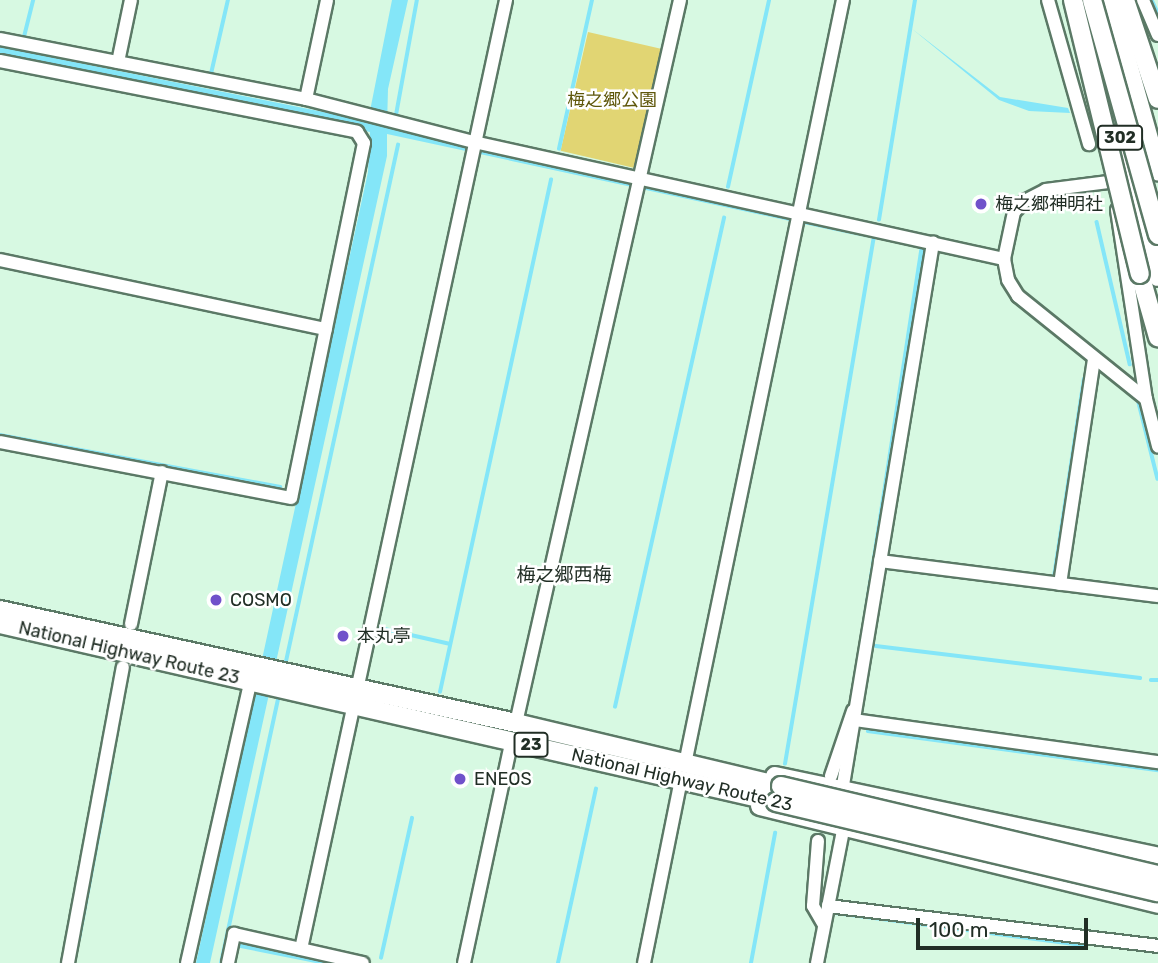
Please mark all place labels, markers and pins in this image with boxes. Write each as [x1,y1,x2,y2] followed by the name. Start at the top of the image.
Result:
[995,193,1103,215] place label: 梅之郷神明社
[973,196,989,212] marker: 梅之郷神明社
[230,589,292,611] place label: COSMO
[208,592,224,608] marker: COSMO
[357,625,411,647] place label: 本丸亭
[335,628,351,644] marker: 本丸亭
[474,768,532,790] place label: ENEOS
[452,771,468,787] marker: ENEOS

